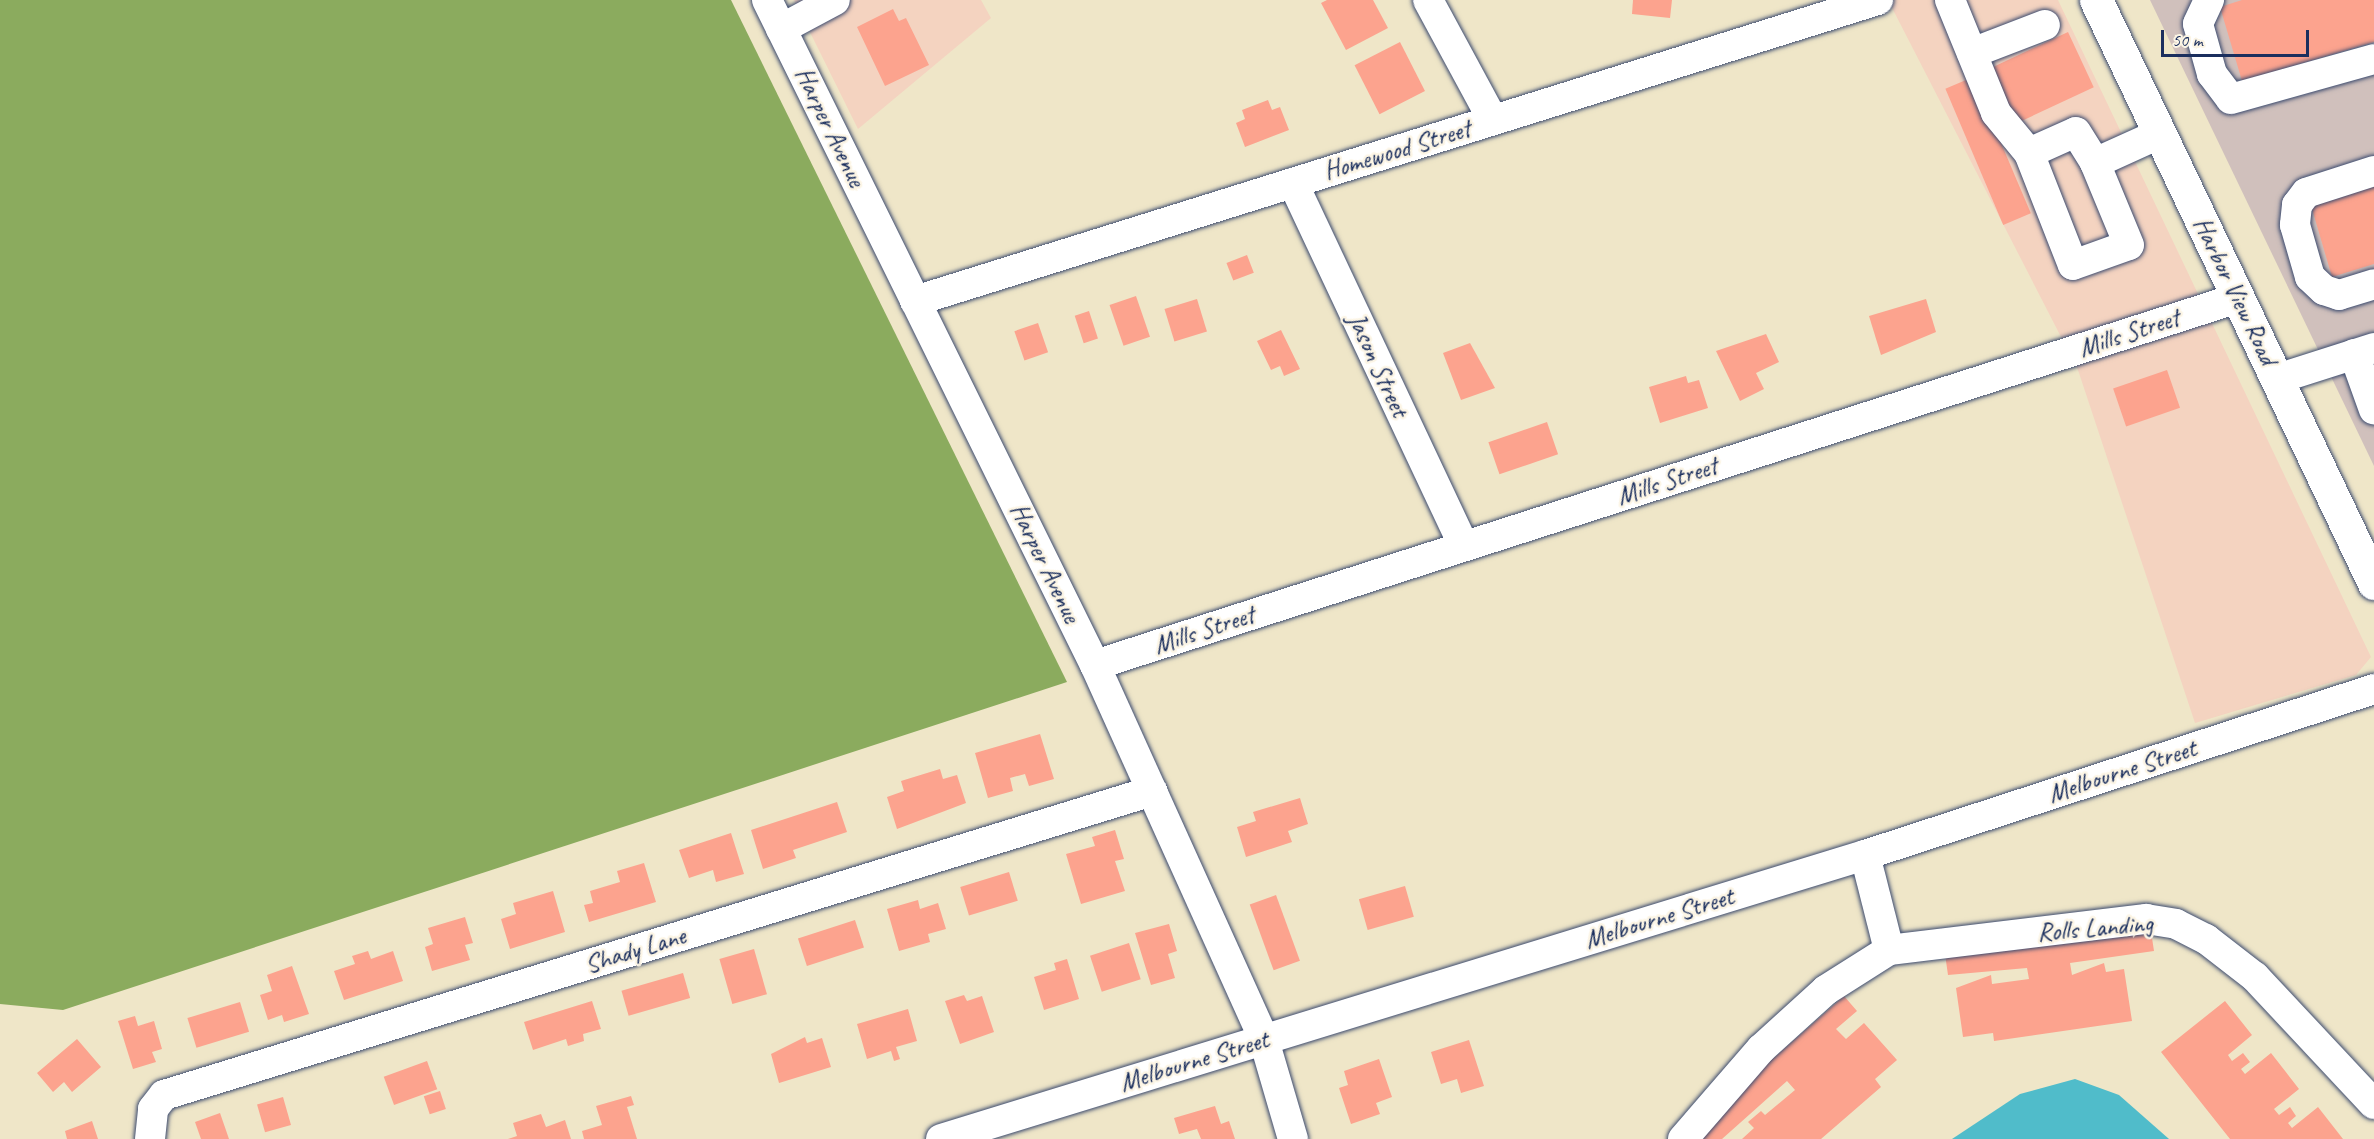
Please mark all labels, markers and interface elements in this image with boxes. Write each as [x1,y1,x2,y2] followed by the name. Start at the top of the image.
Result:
[2164,18,2312,56] scale bar
[2172,29,2203,51] text: 50 m
[788,62,872,192] street label: Harper Avenue
[1320,113,1474,187] street label: Homewood Street
[2186,212,2284,370] street label: Harbor View Road
[2075,302,2183,364] street label: Mills Street
[1340,308,1416,422] street label: Jason Street
[1613,450,1721,512] street label: Mills Street
[1003,498,1087,628] street label: Harper Avenue
[1150,599,1258,661] street label: Mills Street
[2044,732,2200,810] street label: Melbourne Street
[1581,881,1737,955] street label: Melbourne Street
[2035,907,2155,949] street label: Rolls Landing
[580,920,690,980] street label: Shady Lane
[1116,1024,1272,1098] street label: Melbourne Street

